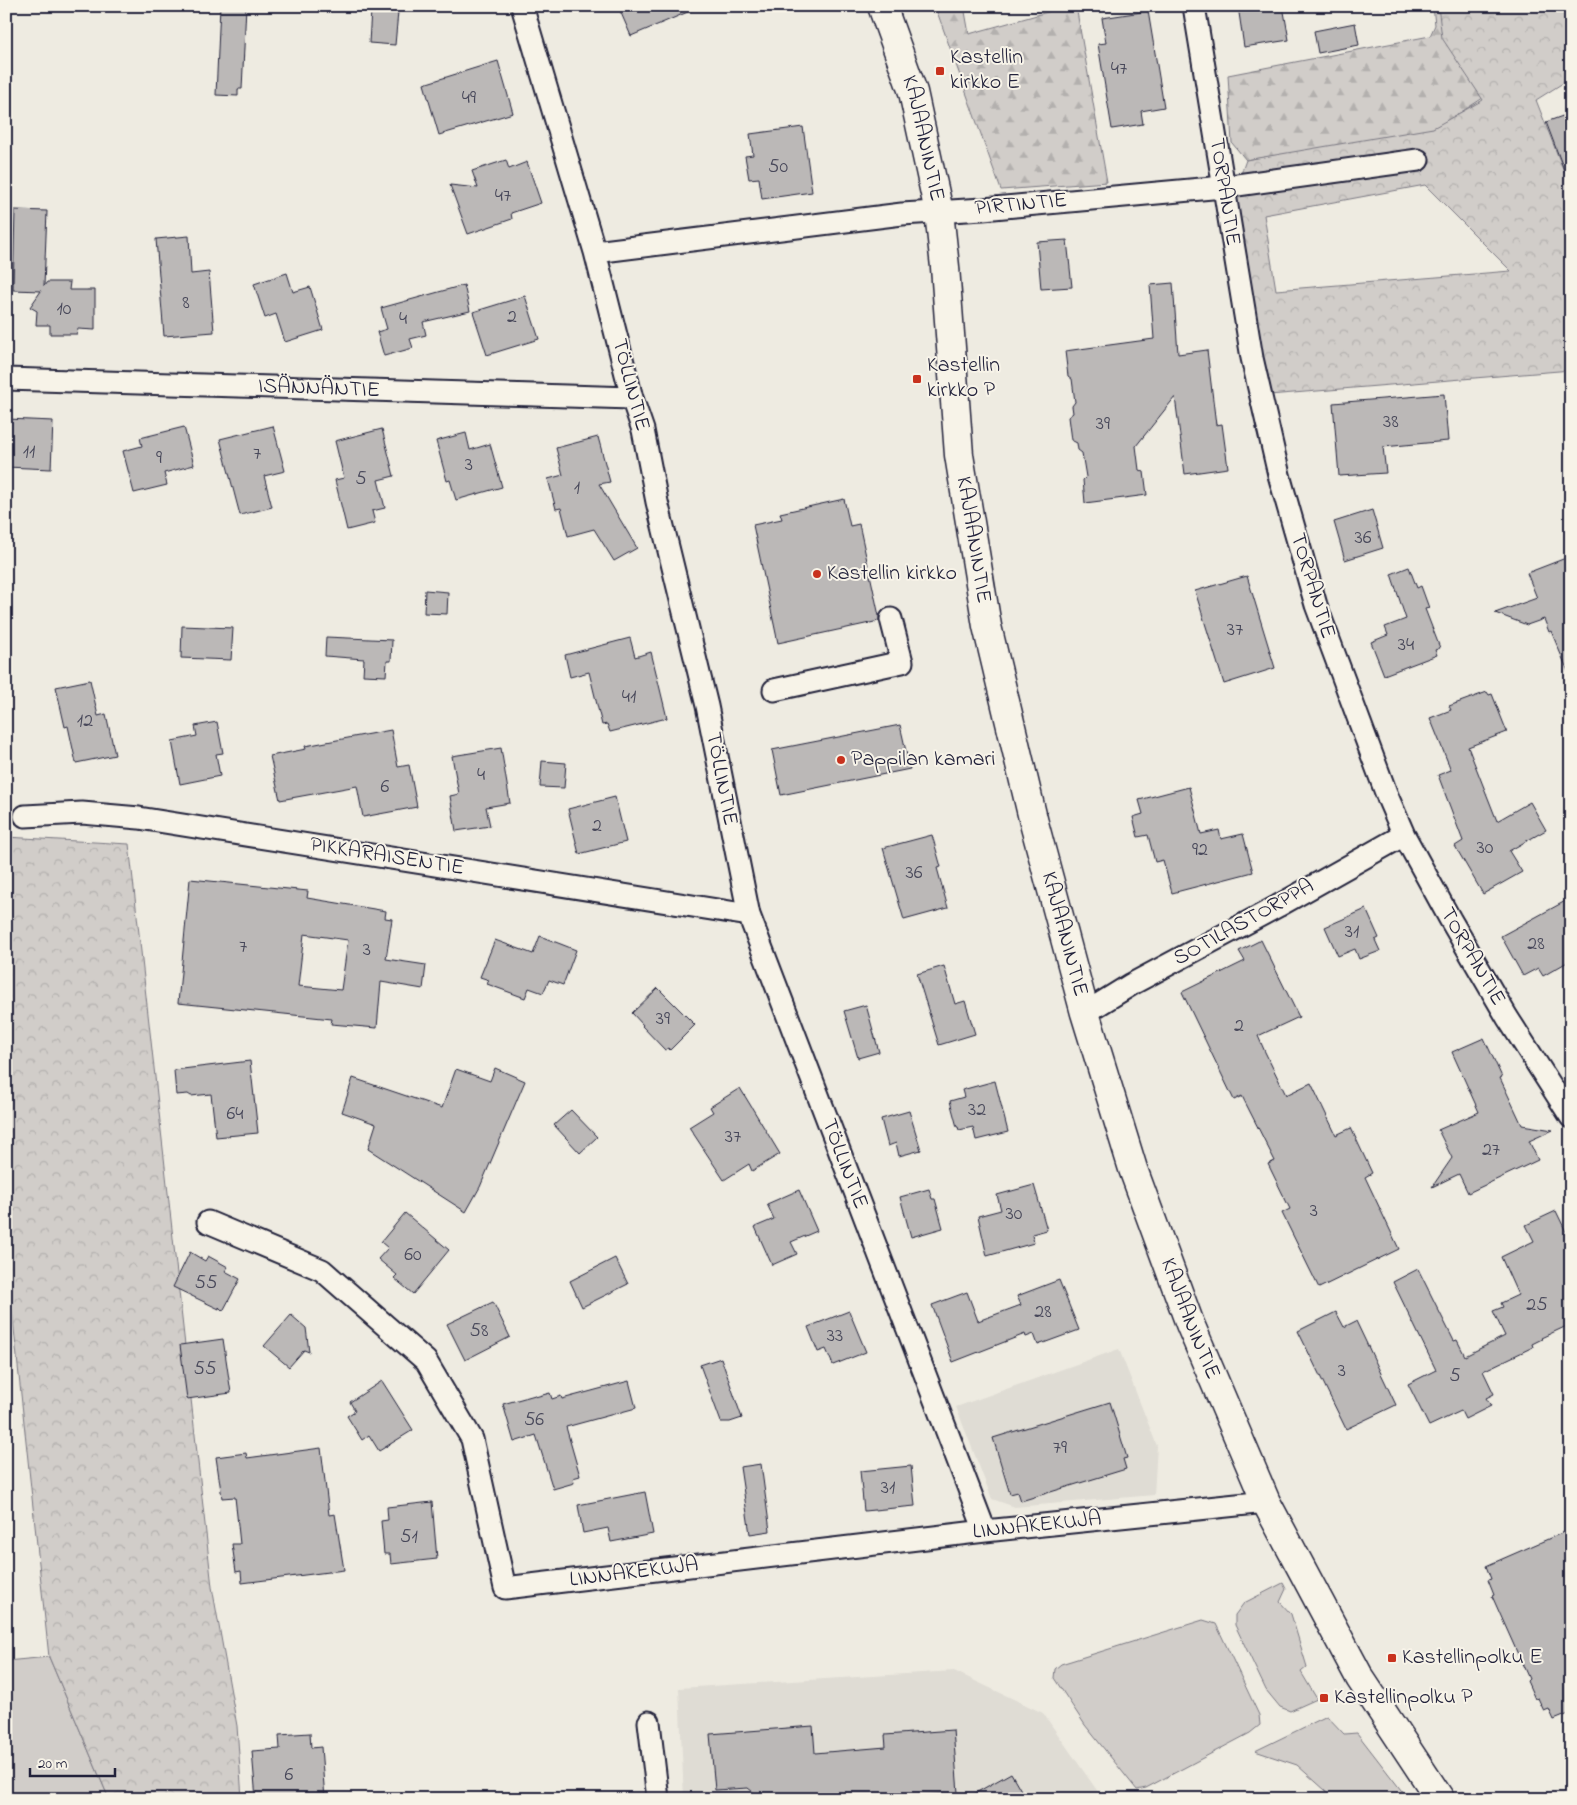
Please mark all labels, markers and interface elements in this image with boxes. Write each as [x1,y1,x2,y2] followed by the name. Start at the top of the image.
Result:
[950,42,1023,99] place label: Kastellin kirkko E
[1111,55,1127,84] house number: 47
[934,65,946,77] marker: Kastellin kirkko E
[892,71,952,205] street label: KAJAANINTIE
[462,84,476,113] house number: 49
[1200,136,1248,248] street label: TORPANTIE
[768,153,788,182] house number: 50
[495,182,511,211] house number: 47
[974,185,1068,225] street label: PIRTINTIE
[182,289,190,318] house number: 8
[57,295,72,324] house number: 10
[507,303,517,332] house number: 2
[399,305,407,334] house number: 4
[602,335,658,435] street label: TÖLLINTIE
[927,350,1000,407] place label: Kastellin kirkko P
[257,371,381,407] street label: ISÄNNÄNTIE
[911,373,923,385] marker: Kastellin kirkko P
[1383,408,1399,437] house number: 38
[1096,410,1110,439] house number: 39
[23,438,35,467] house number: 11
[253,440,261,469] house number: 7
[156,444,162,473] house number: 9
[465,451,473,480] house number: 3
[355,465,367,494] house number: 5
[574,474,580,503] house number: 1
[947,474,999,606] street label: KAJAANINTIE
[1354,524,1372,553] house number: 36
[1281,529,1343,643] street label: TORPANTIE
[827,558,957,590] place label: Kastellin kirkko
[811,568,823,580] marker: Kastellin kirkko
[1227,616,1243,645] house number: 37
[1398,631,1414,660] house number: 34
[622,683,636,712] house number: 41
[77,707,93,736] house number: 12
[696,730,746,828] street label: TÖLLINTIE
[851,744,995,776] place label: Pappilan kamari
[835,754,847,766] marker: Pappilan kamari
[477,761,485,790] house number: 4
[381,773,390,802] house number: 6
[592,812,602,841] house number: 2
[308,829,466,885] street label: PIKKARAISENTIE
[1477,834,1494,863] house number: 30
[1192,836,1208,865] house number: 92
[905,859,923,888] house number: 36
[1032,868,1096,1000] street label: KAJAANINTIE
[1168,871,1320,975] street label: SOTILASTORPPA
[1431,902,1513,1012] street label: TORPANTIE
[1345,918,1359,947] house number: 31
[1527,930,1545,959] house number: 28
[239,933,247,962] house number: 7
[363,936,371,965] house number: 3
[656,1005,670,1034] house number: 39
[1234,1012,1244,1041] house number: 2
[968,1096,986,1125] house number: 32
[226,1100,244,1129] house number: 64
[812,1114,876,1214] street label: TÖLLINTIE
[725,1123,741,1152] house number: 37
[1482,1136,1500,1165] house number: 27
[1310,1197,1318,1226] house number: 3
[1006,1200,1023,1229] house number: 30
[404,1241,422,1270] house number: 60
[1151,1254,1228,1385] street label: KAJAANINTIE
[195,1269,217,1298] house number: 55
[1526,1291,1548,1320] house number: 25
[1034,1298,1052,1327] house number: 28
[470,1317,488,1346] house number: 58
[827,1322,843,1351] house number: 33
[194,1355,216,1384] house number: 55
[1338,1357,1346,1386] house number: 3
[1449,1362,1461,1391] house number: 5
[524,1406,544,1435] house number: 56
[1053,1434,1067,1463] house number: 79
[881,1474,895,1503] house number: 31
[971,1503,1103,1549] street label: LINNAKEKUJA
[400,1523,418,1552] house number: 51
[568,1549,700,1597] street label: LINNAKEKUJA
[1402,1642,1543,1674] place label: Kastellinpolku E
[1386,1652,1398,1664] marker: Kastellinpolku E
[1334,1682,1473,1714] place label: Kastellinpolku P
[1318,1692,1330,1704] marker: Kastellinpolku P
[30,1745,115,1777] scale bar
[38,1753,68,1775] text: 20 m
[285,1761,294,1790] house number: 6

